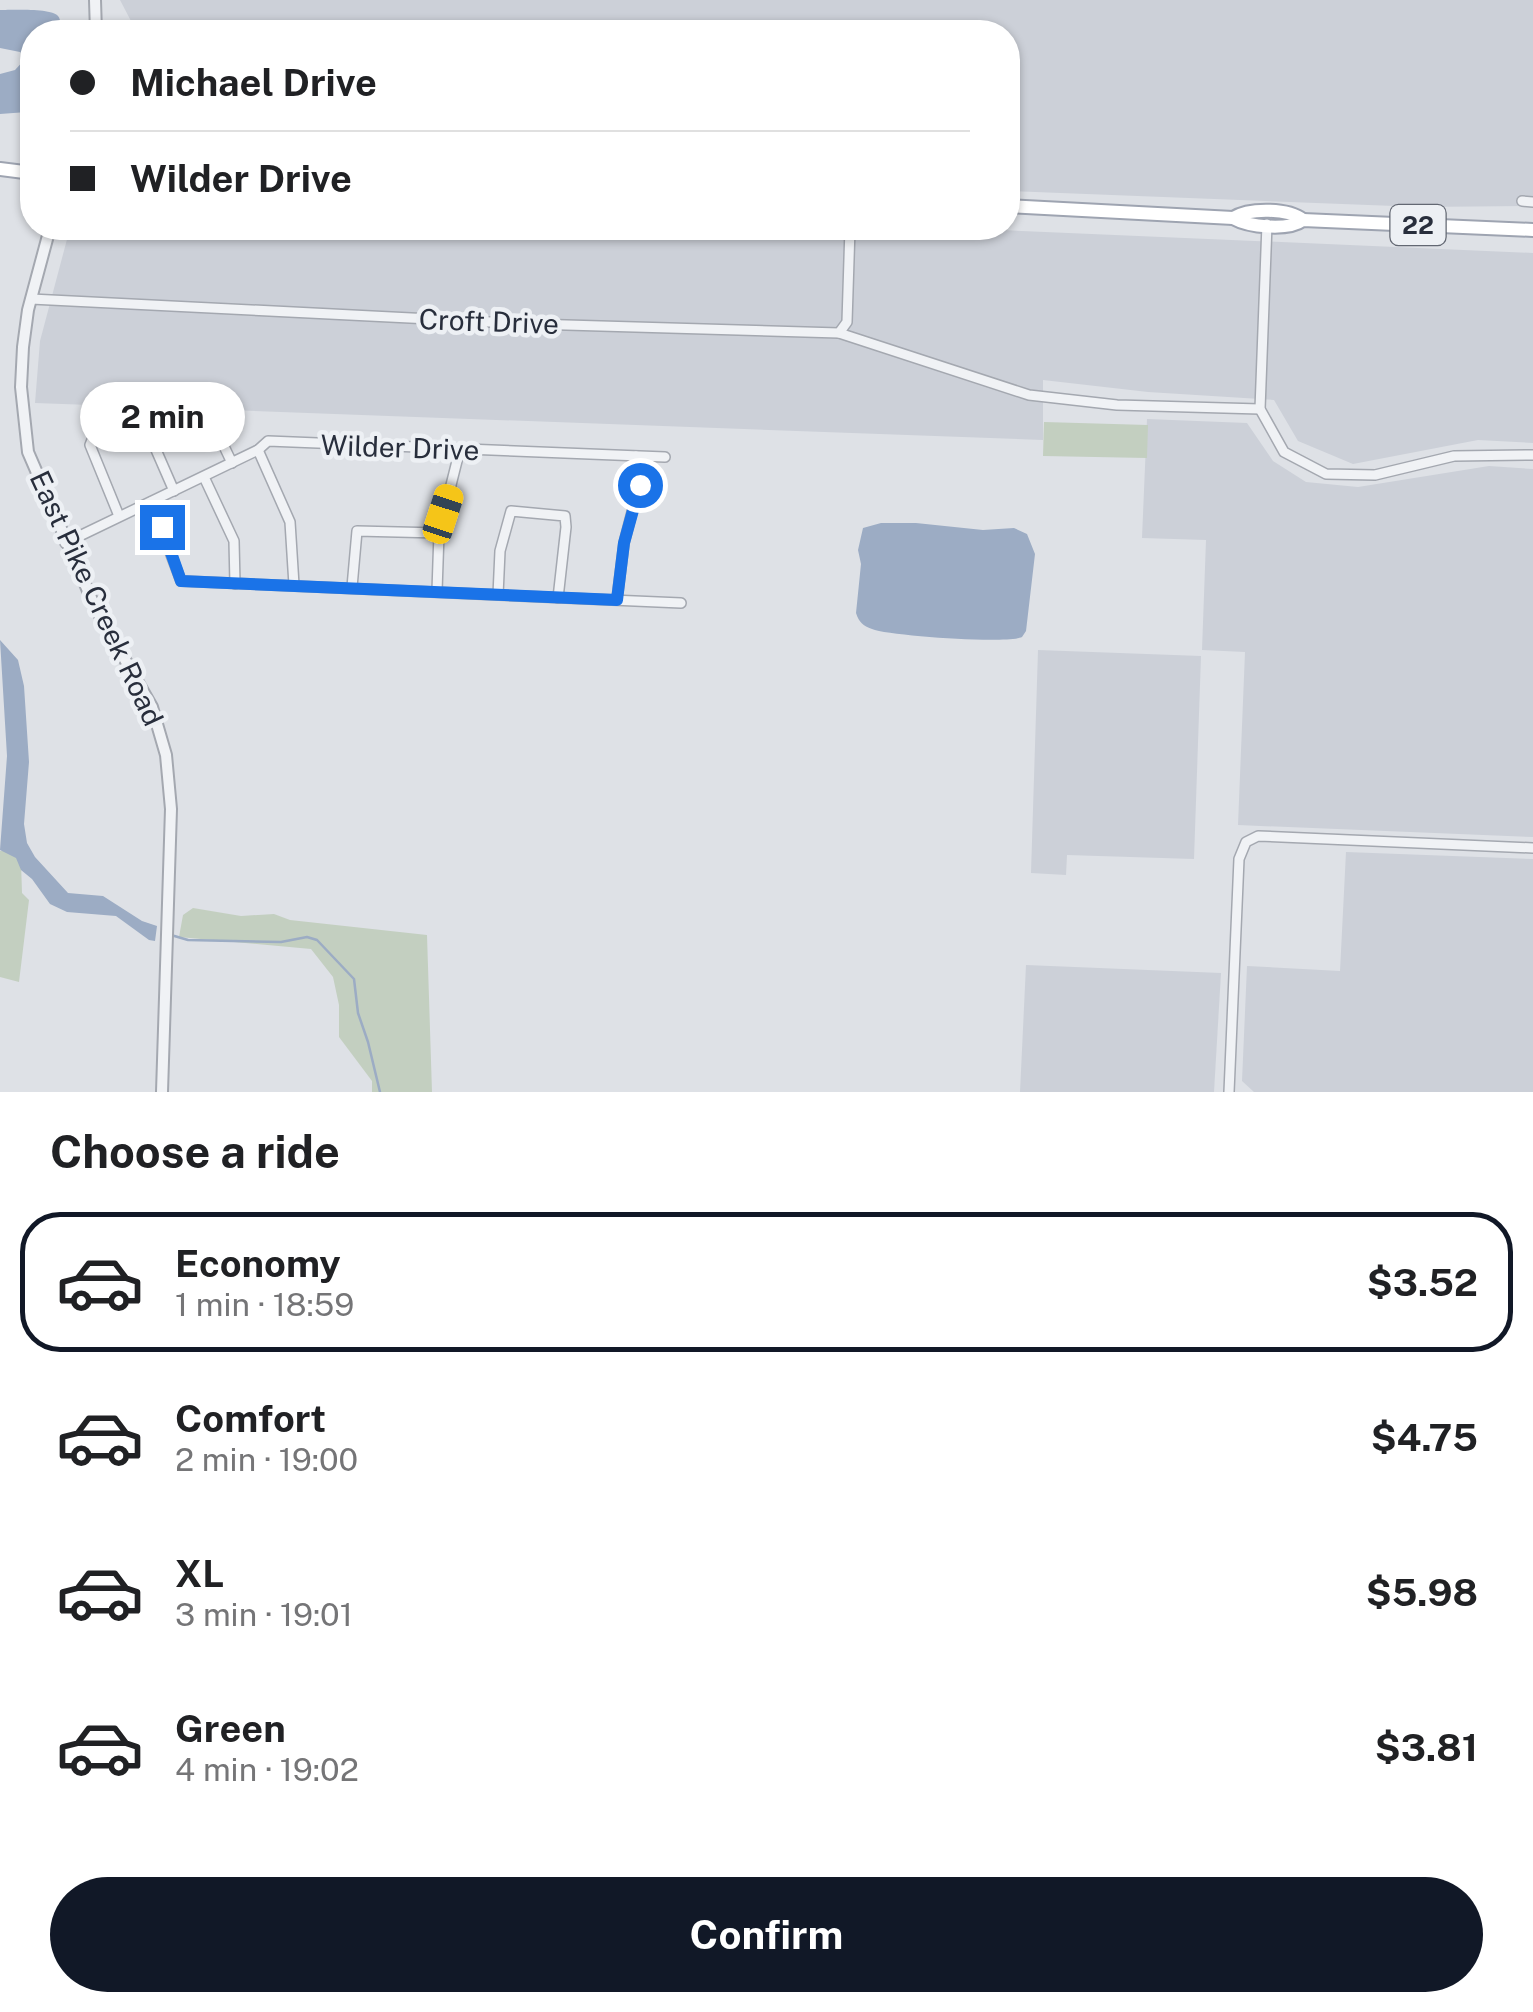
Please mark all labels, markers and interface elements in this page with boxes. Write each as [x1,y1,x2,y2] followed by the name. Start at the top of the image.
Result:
[130,60,377,105] text: Michael Drive
[130,156,352,201] text: Wilder Drive
[1390,205,1446,245] road number: 22
[418,302,560,340] street label: Croft Drive
[80,382,244,452] callout: 2 min
[121,398,204,435] text: 2 min
[320,428,480,466] street label: Wilder Drive
[618,463,663,508] route start
[23,465,171,731] street label: East Pike Creek Road
[419,481,467,547] car
[140,505,185,550] route end
[50,1125,340,1178] text: Choose a ride
[55,1237,145,1327] icon: car
[175,1241,341,1286] text: Economy
[1367,1260,1478,1305] text: $3.52
[175,1286,354,1323] text: 1 min · 18:59
[55,1392,145,1482] icon: car
[175,1396,326,1441] text: Comfort
[1371,1415,1478,1460] text: $4.75
[175,1441,358,1478] text: 2 min · 19:00
[55,1547,145,1637] icon: car
[175,1551,224,1596] text: XL
[1366,1570,1478,1615] text: $5.98
[175,1596,353,1633] text: 3 min · 19:01
[55,1702,145,1792] icon: car
[175,1706,286,1751] text: Green
[1375,1725,1478,1770] text: $3.81
[175,1751,359,1788] text: 4 min · 19:02
[50,1877,1483,1992] button: Confirm

